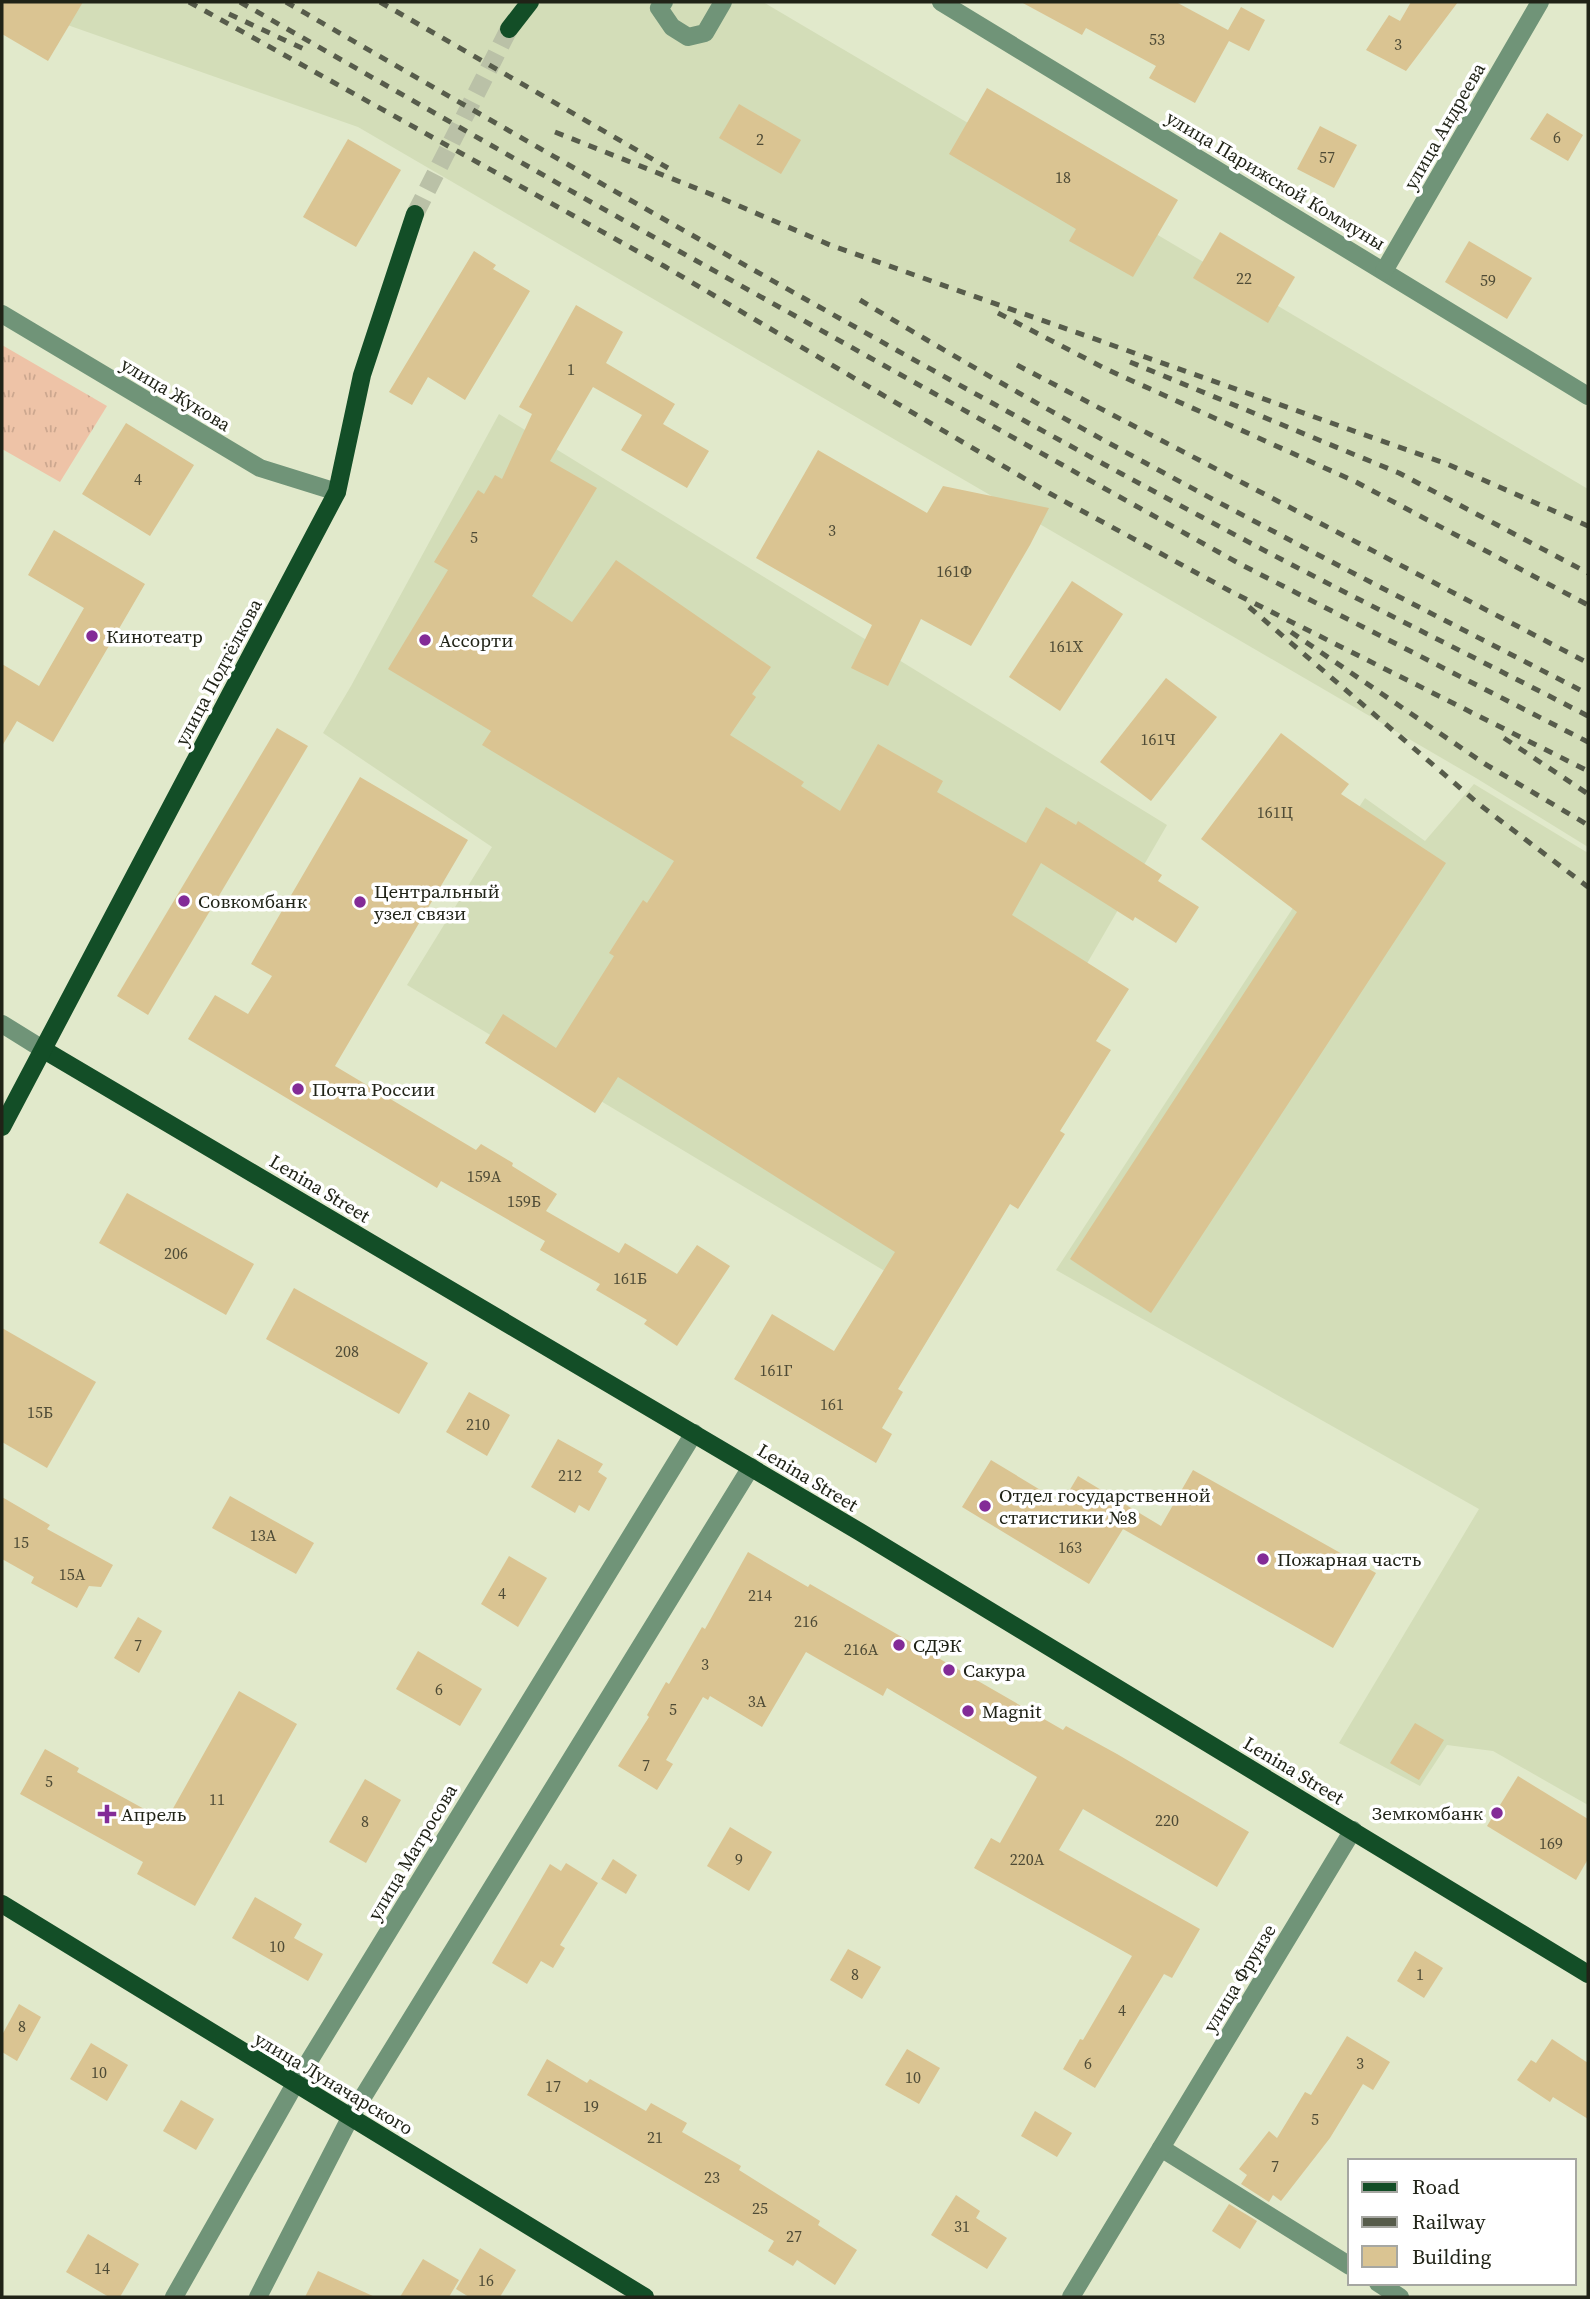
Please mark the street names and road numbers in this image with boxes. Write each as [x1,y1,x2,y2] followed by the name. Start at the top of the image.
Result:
[1397,57,1491,194] street label: улица Андреева
[1162,104,1390,256] street label: улица Парижской Коммуны
[116,351,236,437] street label: улица Жукова
[168,594,268,750] street label: улица Подтёлкова
[265,1148,376,1229] street label: Lenina Street
[753,1437,864,1518] street label: Lenina Street
[1239,1730,1350,1811] street label: Lenina Street
[361,1779,463,1925] street label: улица Матросова
[1196,1919,1282,2037] street label: улица Фрунзе
[250,2025,418,2141] street label: улица Луначарского

